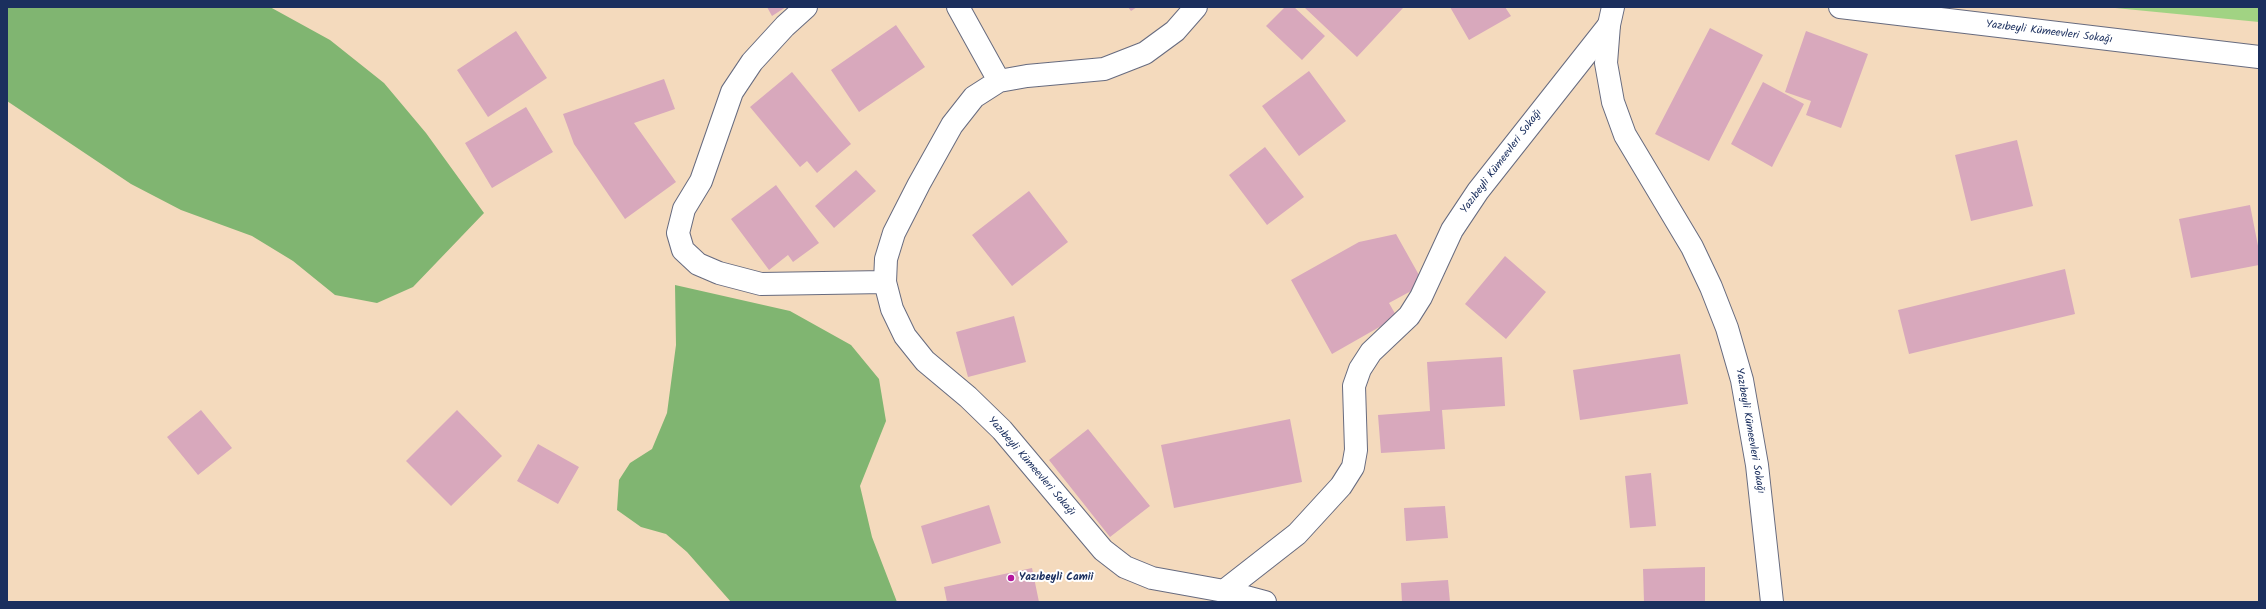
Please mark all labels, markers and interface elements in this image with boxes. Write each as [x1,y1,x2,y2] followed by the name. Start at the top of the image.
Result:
[1985,19,2113,47] street label: Yazıbeyli Kümeevleri Sokağı
[1458,107,1546,217] street label: Yazıbeyli Kümeevleri Sokağı
[1731,367,1767,495] street label: Yazıbeyli Kümeevleri Sokağı
[984,415,1078,519] street label: Yazıbeyli Kümeevleri Sokağı
[1019,571,1093,585] place label: Yazıbeyli Camii
[1006,573,1016,583] marker: Yazıbeyli Camii

